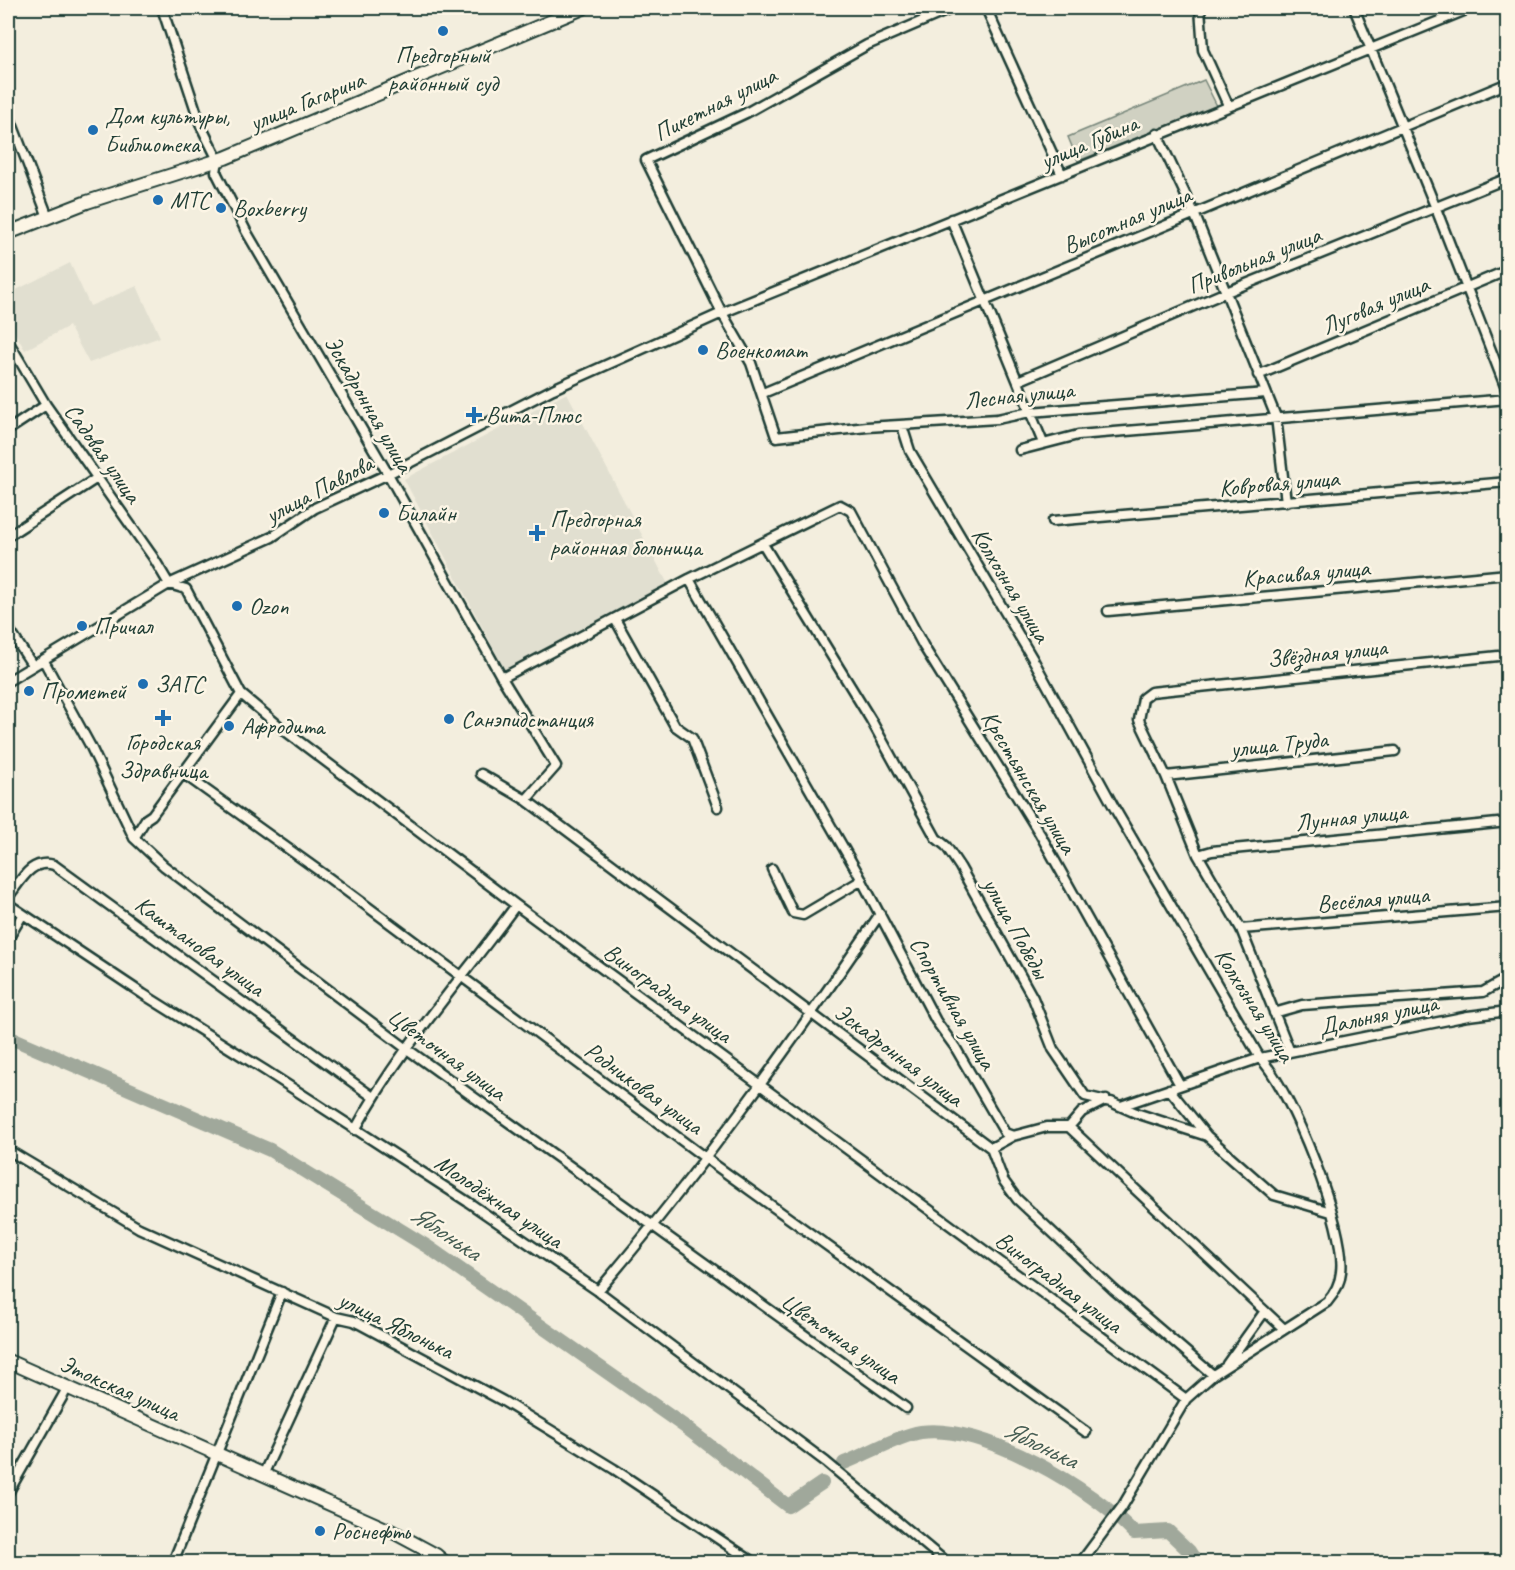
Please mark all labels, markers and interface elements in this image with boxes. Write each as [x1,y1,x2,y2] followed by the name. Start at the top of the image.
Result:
[436,24,450,38] marker: Предгорный районный суд
[388,40,500,98] place label: Предгорный районный суд
[649,60,783,148] street label: Пикетная улица
[243,64,370,138] street label: улица Гагарина
[105,101,230,159] place label: Дом культуры, Библиотека
[1034,107,1144,177] street label: улица Губина
[86,123,100,137] marker: Дом культуры, Библиотека
[1058,179,1198,260] street label: Высотная улица
[170,185,212,215] place label: МТС
[151,193,165,207] marker: МТС
[233,193,308,223] place label: Boxberry
[214,201,228,215] marker: Boxberry
[1183,219,1327,300] street label: Привольная улица
[1317,268,1435,341] street label: Луговая улица
[318,330,421,479] street label: Эскадронная улица
[715,335,808,365] place label: Военкомат
[696,343,710,357] marker: Военкомат
[963,374,1077,416] street label: Лесная улица
[58,397,149,510] street label: Садовая улица
[486,400,582,430] place label: Вита-Плюс
[467,408,481,422] marker: Вита-Плюс
[258,447,380,531] street label: улица Павлова
[1218,463,1342,503] street label: Ковровая улица
[396,498,458,528] place label: Билайн
[550,504,704,562] place label: Предгорная районная больница
[377,506,391,520] marker: Билайн
[965,522,1058,649] street label: Колхозная улица
[528,524,546,542] marker: Предгорная районная больница
[1241,552,1372,593] street label: Красивая улица
[249,591,289,621] place label: Ozon
[230,599,244,613] marker: Ozon
[94,611,155,641] place label: Причал
[75,619,89,633] marker: Причал
[1266,632,1390,675] street label: Звёздная улица
[155,669,207,699] place label: ЗАГС
[41,676,128,706] place label: Прометей
[136,677,150,691] marker: ЗАГС
[22,684,36,698] marker: Прометей
[461,704,595,734] place label: Санэпидстанция
[974,705,1084,860] street label: Крестьянская улица
[156,711,170,725] marker: Городская Здравница
[241,711,326,741] place label: Афродита
[442,712,456,726] marker: Санэпидстанция
[222,719,236,733] marker: Афродита
[1227,724,1330,764] street label: улица Труда
[119,727,209,785] place label: Городская Здравница
[1294,796,1410,838] street label: Лунная улица
[975,871,1057,986] street label: улица Победы
[1316,879,1432,919] street label: Весёлая улица
[129,889,272,1004] street label: Каштановая улица
[903,931,1004,1076] street label: Спортивная улица
[598,936,739,1050] street label: Виноградная улица
[1208,942,1303,1069] street label: Колхозная улица
[1316,987,1442,1042] street label: Дальняя улица
[829,997,971,1114] street label: Эскадронная улица
[382,1001,513,1108] street label: Цветочная улица
[579,1035,710,1142] street label: Родниковая улица
[429,1147,570,1256] street label: Молодёжная улица
[404,1197,489,1269] water label: Яблонька
[990,1224,1130,1340] street label: Виноградная улица
[332,1283,460,1366] street label: улица Яблонька
[775,1286,908,1391] street label: Цветочная улица
[55,1348,187,1429] street label: Этокская улица
[998,1413,1085,1478] water label: Яблонька
[332,1516,411,1546] place label: Роснефть
[313,1524,327,1538] marker: Роснефть

